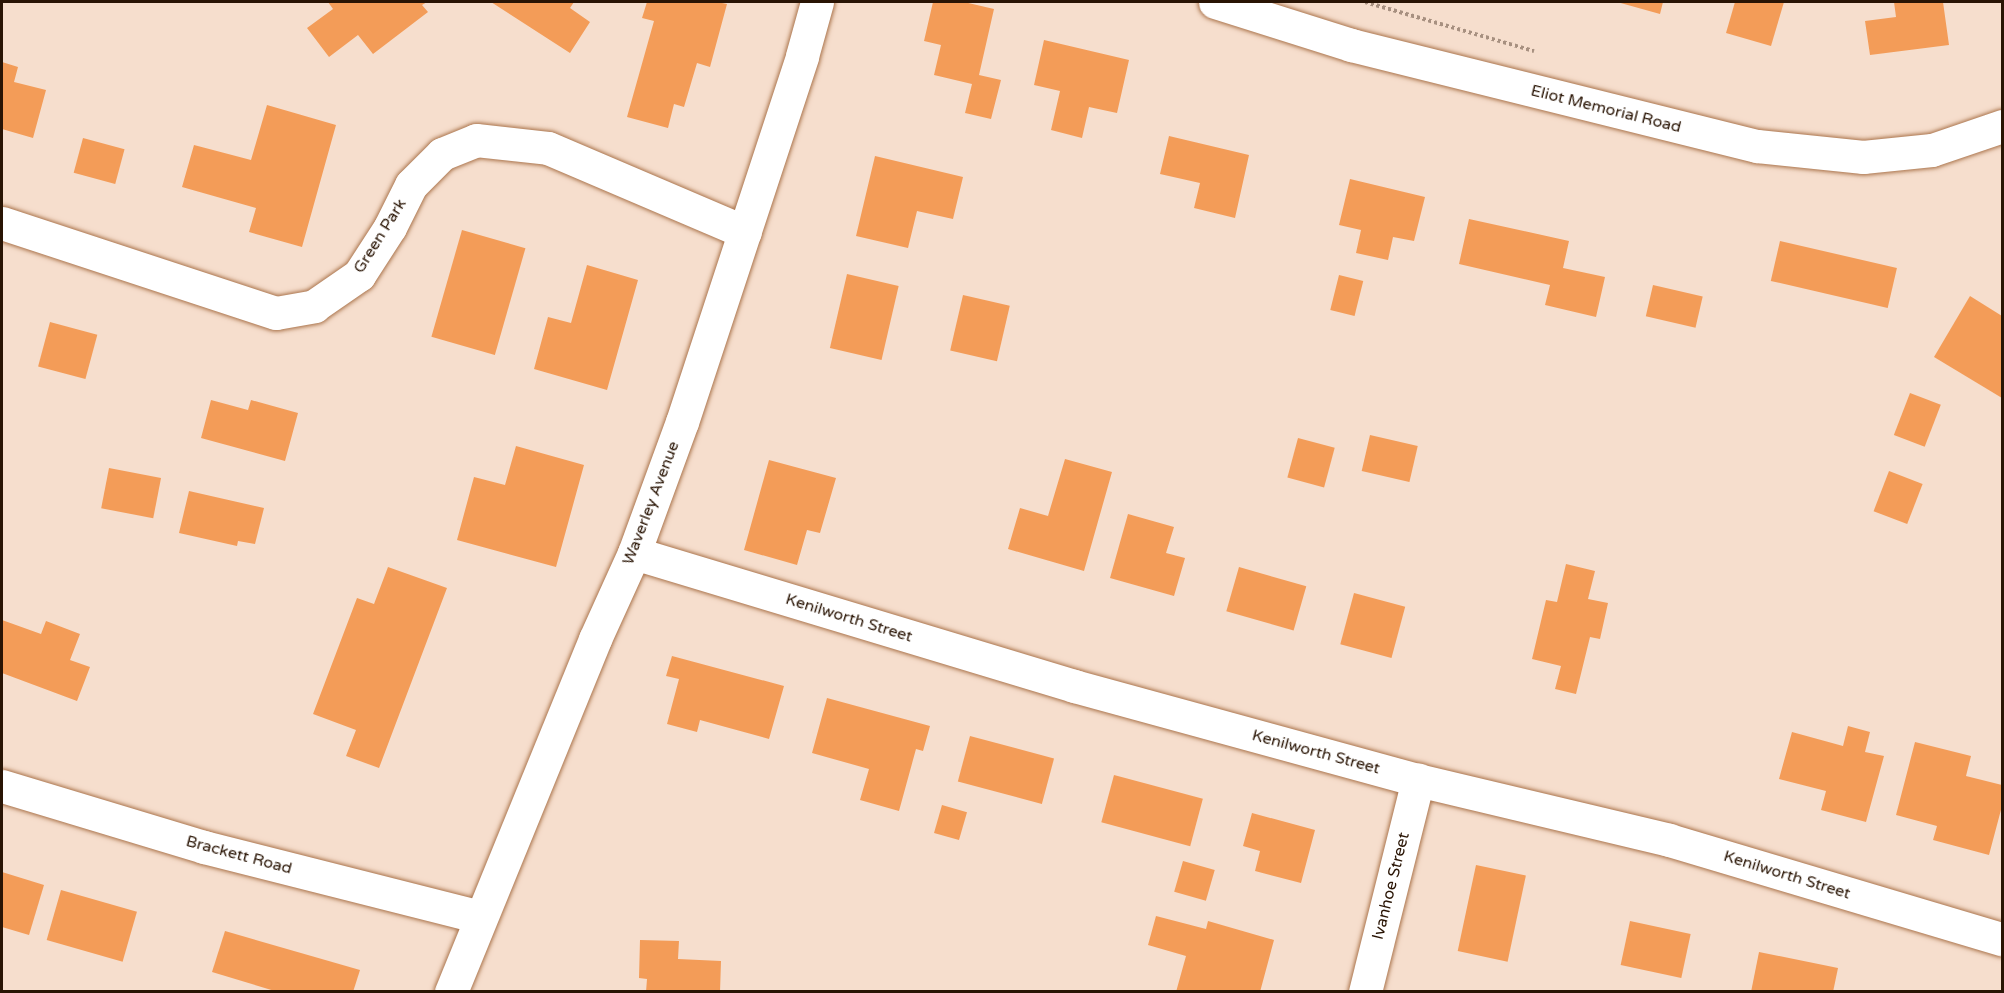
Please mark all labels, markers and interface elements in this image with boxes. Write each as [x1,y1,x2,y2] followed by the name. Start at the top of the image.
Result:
[1529,81,1683,137] street label: Eliot Memorial Road
[350,195,410,277] street label: Green Park
[619,438,683,568] street label: Waverley Avenue
[783,590,915,646] street label: Kenilworth Street
[1250,726,1382,778] street label: Kenilworth Street
[1368,830,1414,942] street label: Ivanhoe Street
[184,832,294,878] street label: Brackett Road
[1721,847,1853,903] street label: Kenilworth Street

